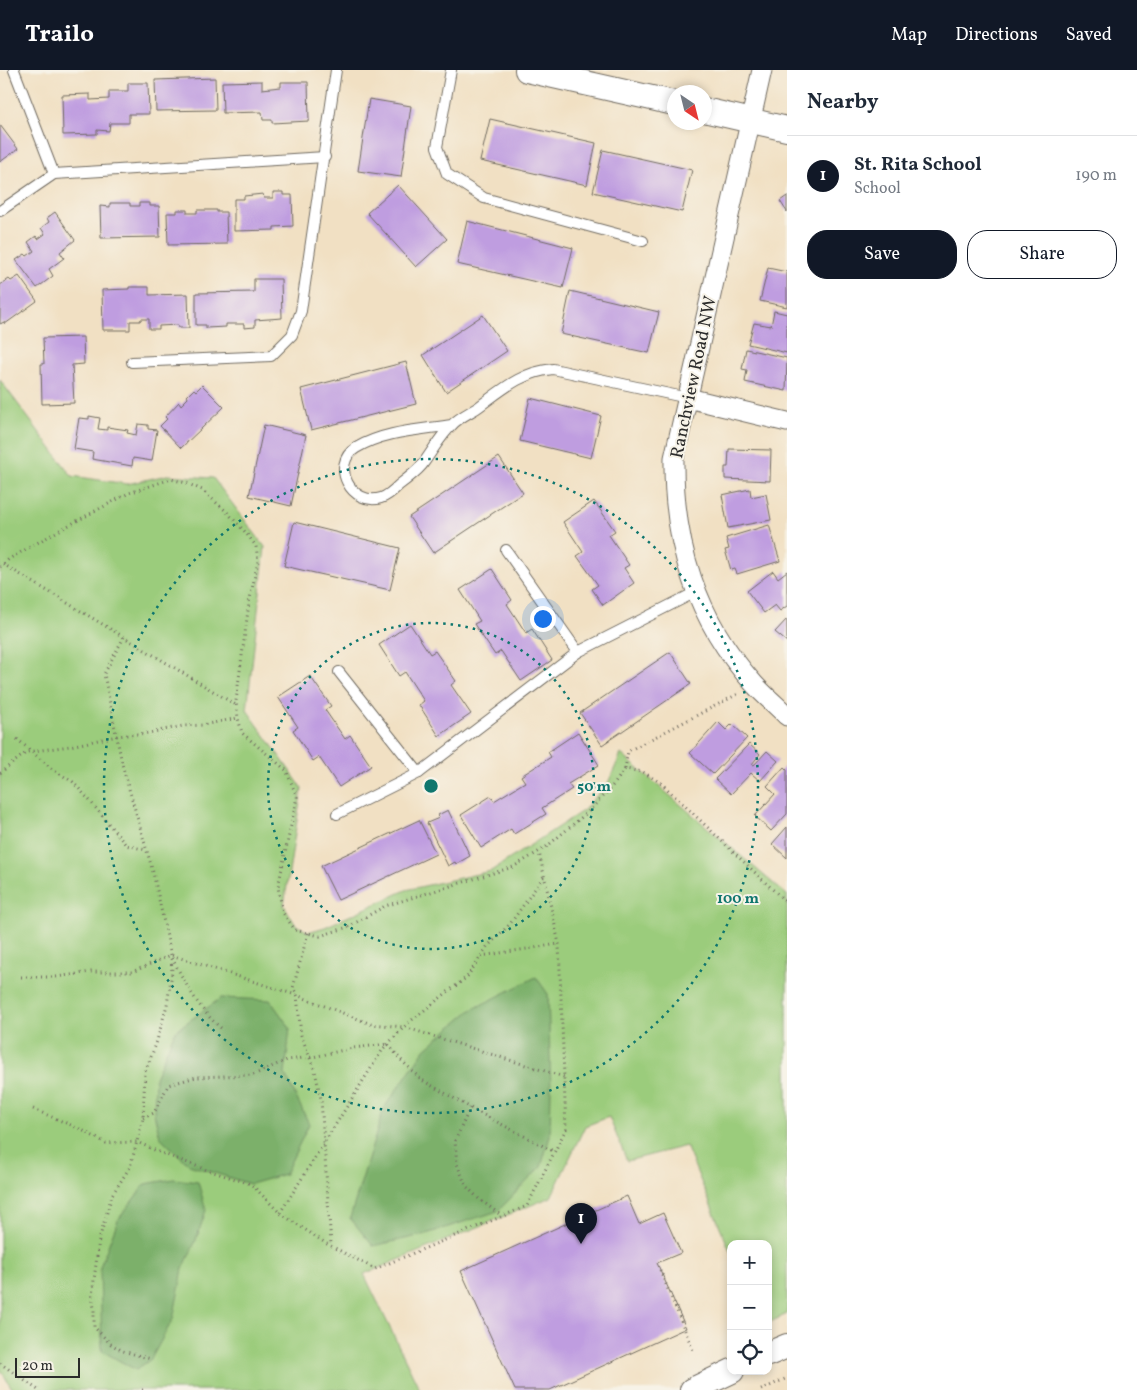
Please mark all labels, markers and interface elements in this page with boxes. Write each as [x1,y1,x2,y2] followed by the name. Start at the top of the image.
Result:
[25,18,94,52] text: Trailo
[891,23,927,48] text: Map
[955,23,1038,48] text: Directions
[1066,23,1112,48] text: Saved
[667,85,712,130] north arrow
[807,88,878,117] text: Nearby
[854,152,982,178] text: St. Rita School
[820,165,826,187] text: 1
[1075,165,1117,187] text: 190 m
[854,178,901,200] text: School
[807,230,957,279] button: Save
[967,230,1117,279] button: Share
[665,294,724,461] street label: Ranchview Road NW
[530,606,556,632] your location
[422,777,440,795] centre of rings
[577,777,611,798] text: 50 m
[717,889,760,910] text: 100 m
[565,1203,597,1244] pin: 1
[727,1240,772,1375] map controls
[727,1240,772,1285] button: +
[727,1285,772,1330] button: −
[727,1330,772,1375] button: locate
[15,1355,80,1378] scale bar
[22,1357,53,1376] text: 20 m

